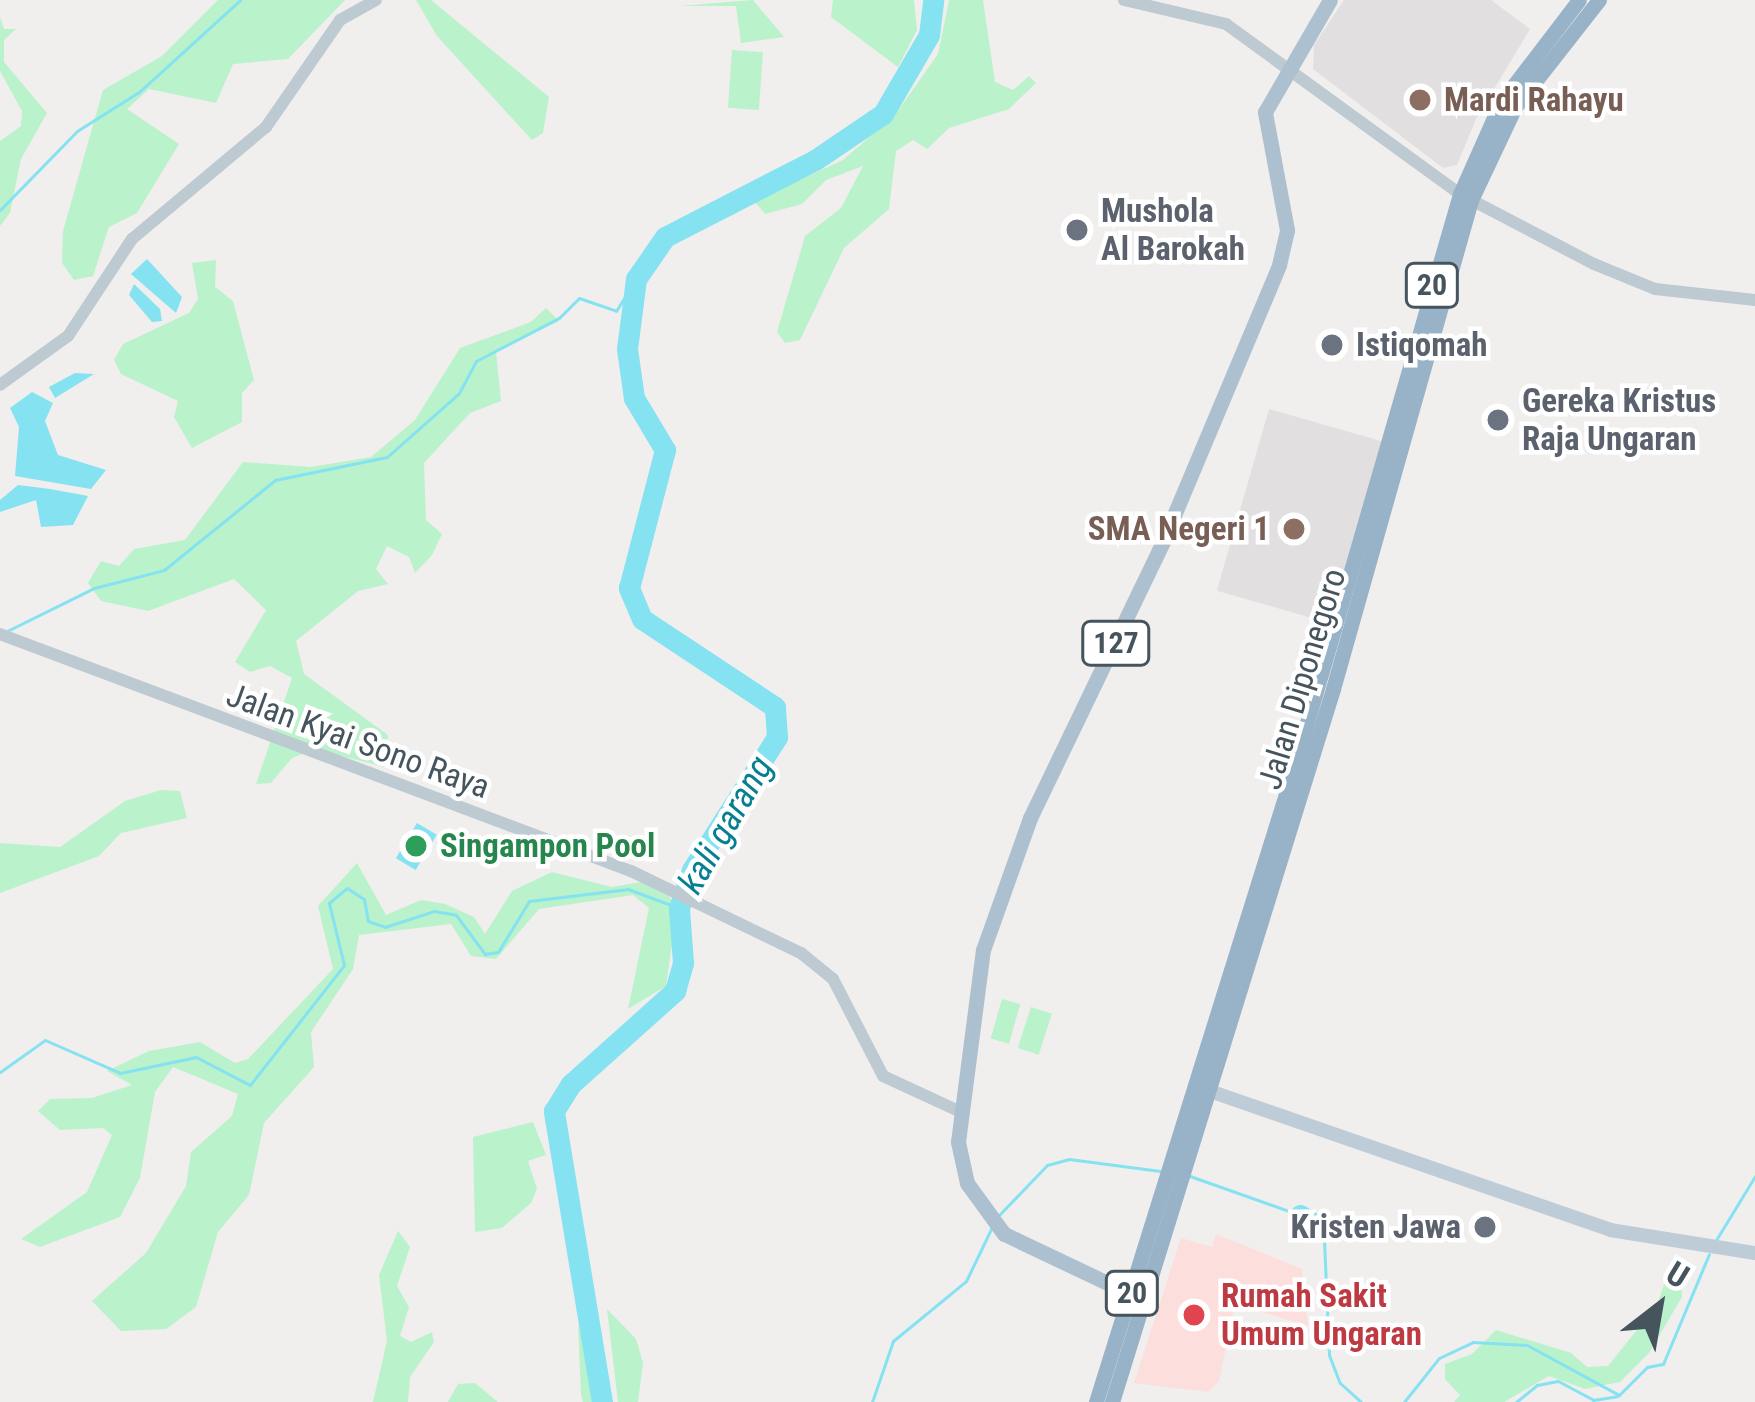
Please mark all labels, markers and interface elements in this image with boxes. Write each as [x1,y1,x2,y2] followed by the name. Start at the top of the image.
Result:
[1444,80,1624,120] place label: Mardi Rahayu
[1407,87,1433,113] marker: Mardi Rahayu
[1101,191,1245,269] place label: Mushola Al Barokah
[1064,217,1090,243] marker: Mushola Al Barokah
[1402,261,1462,309] road number: 20
[1356,325,1487,365] place label: Istiqomah
[1319,332,1345,358] marker: Istiqomah
[1522,381,1716,459] place label: Gereka Kristus Raja Ungaran
[1485,407,1511,433] marker: Gereka Kristus Raja Ungaran
[1088,509,1270,549] place label: SMA Negeri 1
[1281,516,1307,542] marker: SMA Negeri 1
[1250,564,1354,794] street label: Jalan Diponegoro
[1080,619,1152,667] road number: 127
[221,675,495,807] street label: Jalan Kyai Sono Raya
[669,749,783,901] water label: kali garang
[440,826,655,866] place label: Singampon Pool
[403,833,429,859] marker: Singampon Pool
[1291,1207,1461,1247] place label: Kristen Jawa
[1472,1214,1498,1240] marker: Kristen Jawa
[1599,1246,1719,1366] north arrow
[1660,1253,1696,1296] text: U
[1102,1269,1162,1317] road number: 20
[1221,1276,1422,1354] place label: Rumah Sakit Umum Ungaran
[1178,1299,1210,1331] marker: Rumah Sakit Umum Ungaran

